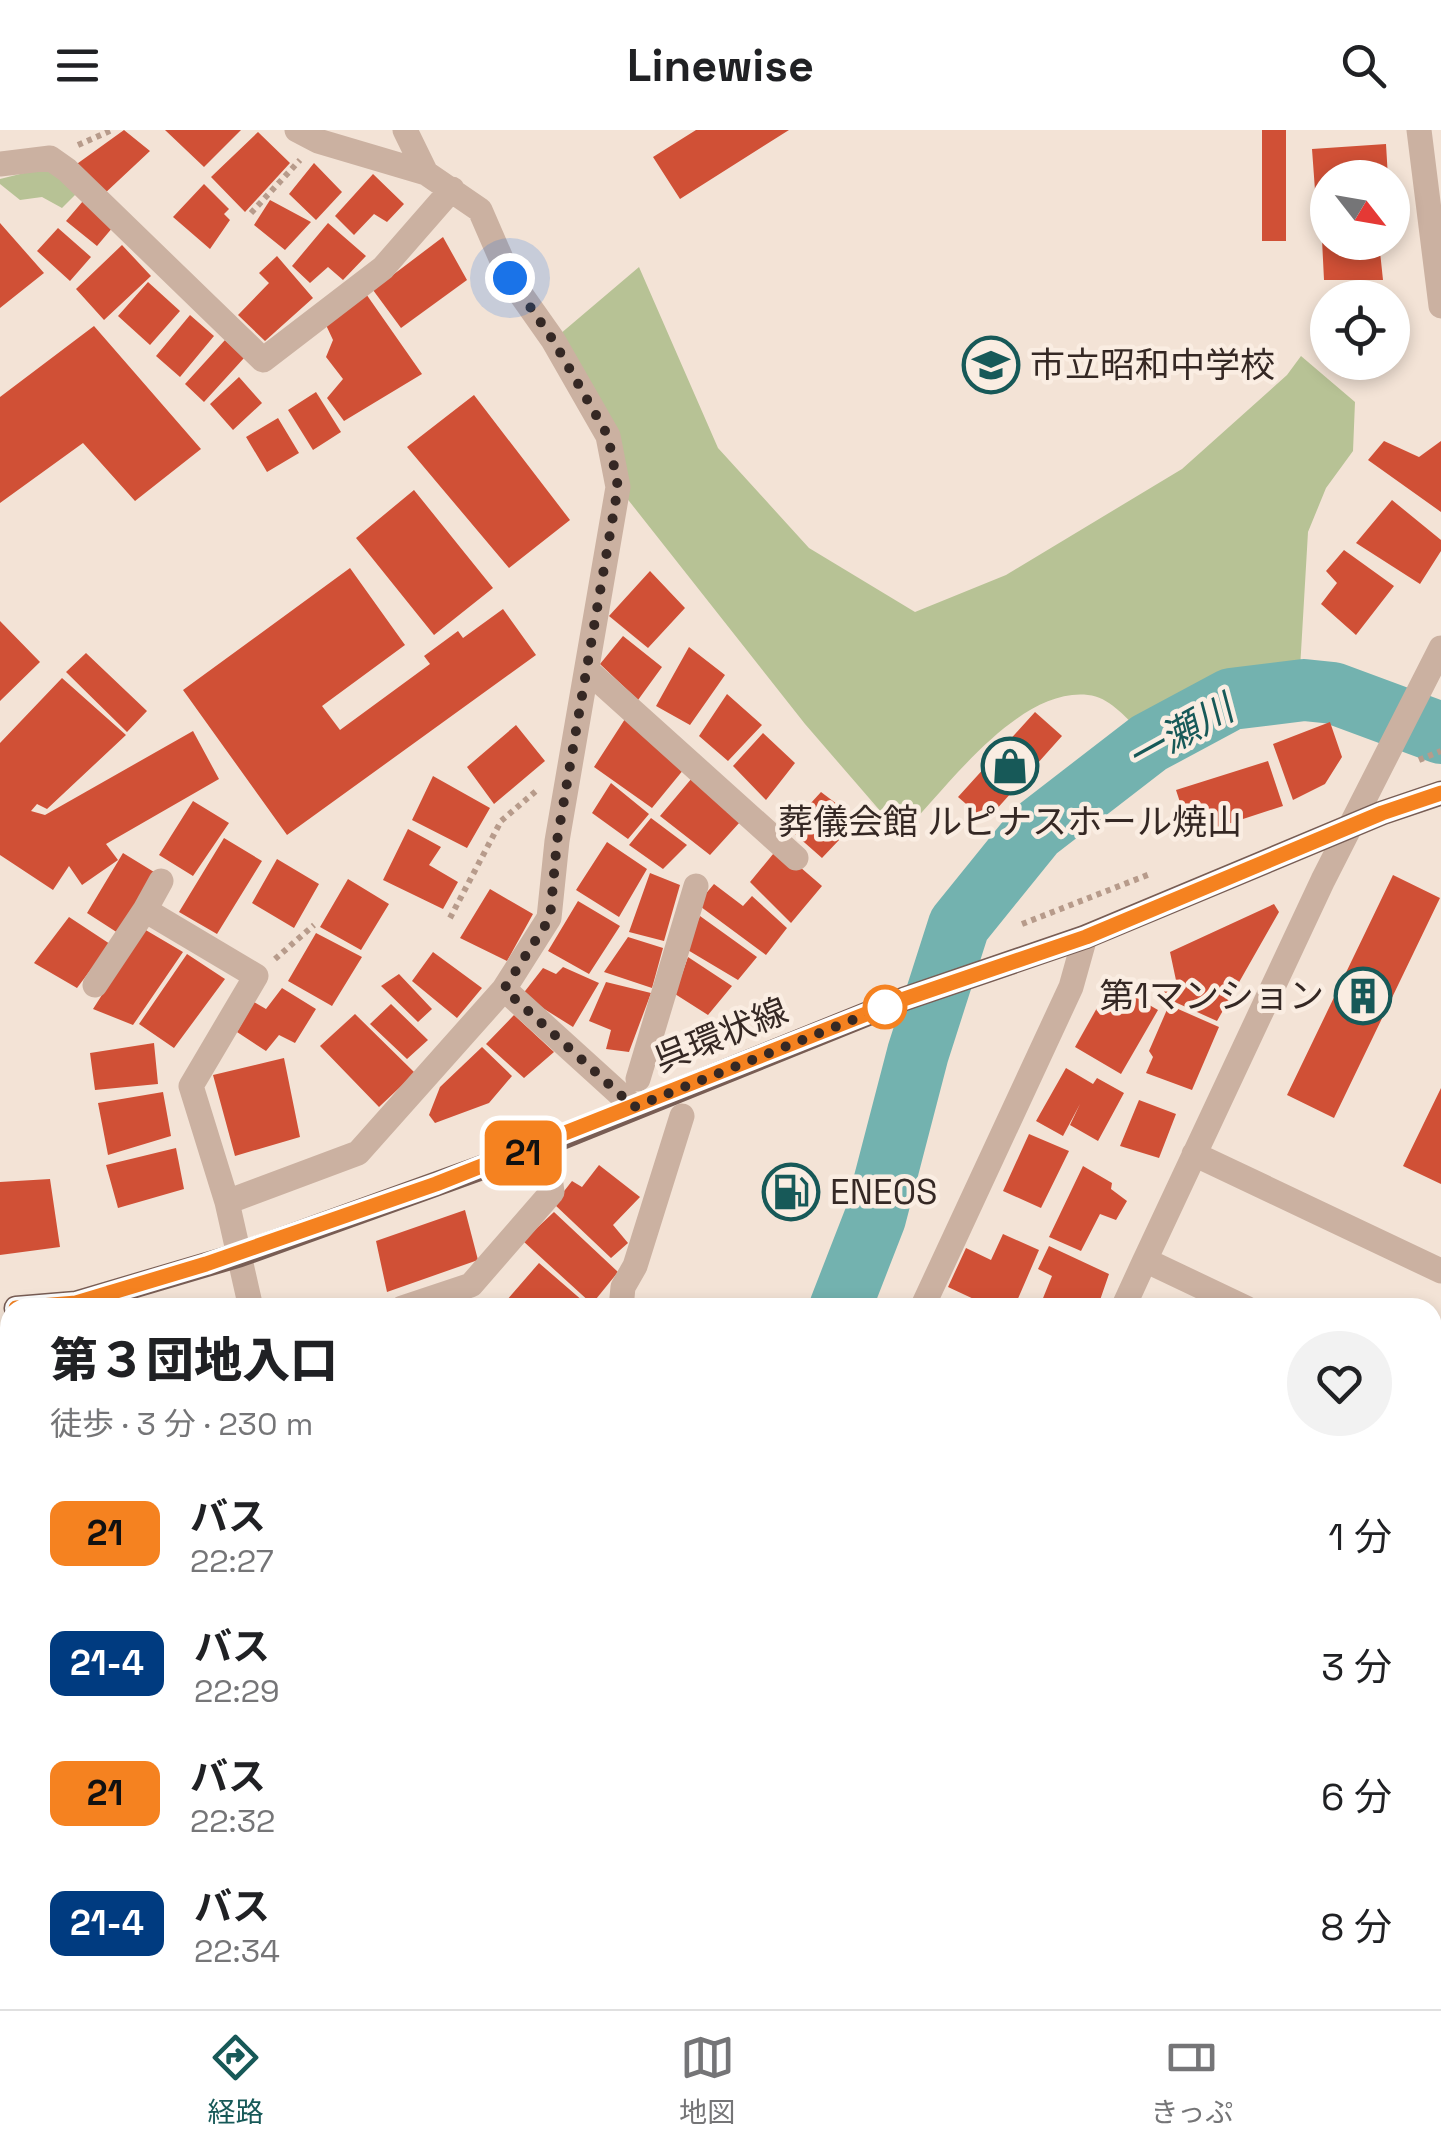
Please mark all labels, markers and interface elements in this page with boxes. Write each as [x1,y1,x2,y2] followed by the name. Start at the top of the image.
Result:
[627,37,814,94] text: Linewise
[50,38,105,93] icon: menu
[1336,38,1391,93] icon: search
[1310,160,1410,260] north arrow
[1310,160,1410,380] map controls
[485,253,535,303] your location
[1310,280,1410,380] button: locate
[961,335,1021,395] school or university icon: 市立昭和中学校
[1030,343,1275,387] place label: 市立昭和中学校
[1119,682,1245,782] water label: 一瀬川
[980,736,1040,796] shop icon: 葬儀会館 ルピナスホール焼山
[778,800,1242,844] place label: 葬儀会館 ルピナスホール焼山
[1333,966,1393,1026] building icon: 第1マンション
[1099,974,1324,1018] place label: 第1マンション
[864,986,906,1028] unlabelled marker
[648,988,794,1082] street label: 呉環状線
[478,1120,568,1186] line badge: 21
[505,1131,541,1175] text: 21
[761,1162,821,1222] fuel station icon: ENEOS
[830,1170,938,1214] place label: ENEOS
[50,1330,338,1391] text: 第３団地入口
[1287,1331,1392,1436] button: heart
[50,1404,313,1444] text: 徒歩 · 3 分 · 230 m
[190,1493,266,1541] text: バス
[87,1511,123,1555] text: 21
[1328,1513,1392,1561] text: 1 分
[190,1541,274,1581] text: 22:27
[194,1623,270,1671] text: バス
[70,1641,144,1685] text: 21-4
[1321,1643,1392,1691] text: 3 分
[194,1671,280,1711] text: 22:29
[190,1753,266,1801] text: バス
[87,1771,123,1815] text: 21
[1321,1773,1392,1821] text: 6 分
[190,1801,275,1841] text: 22:32
[194,1883,270,1931] text: バス
[70,1901,144,1945] text: 21-4
[1321,1903,1392,1951] text: 8 分
[194,1931,280,1971] text: 22:34
[208,2030,264,2130] tab: 経路
[679,2030,735,2130] tab: 地図
[1150,2030,1233,2130] tab: きっぷ

